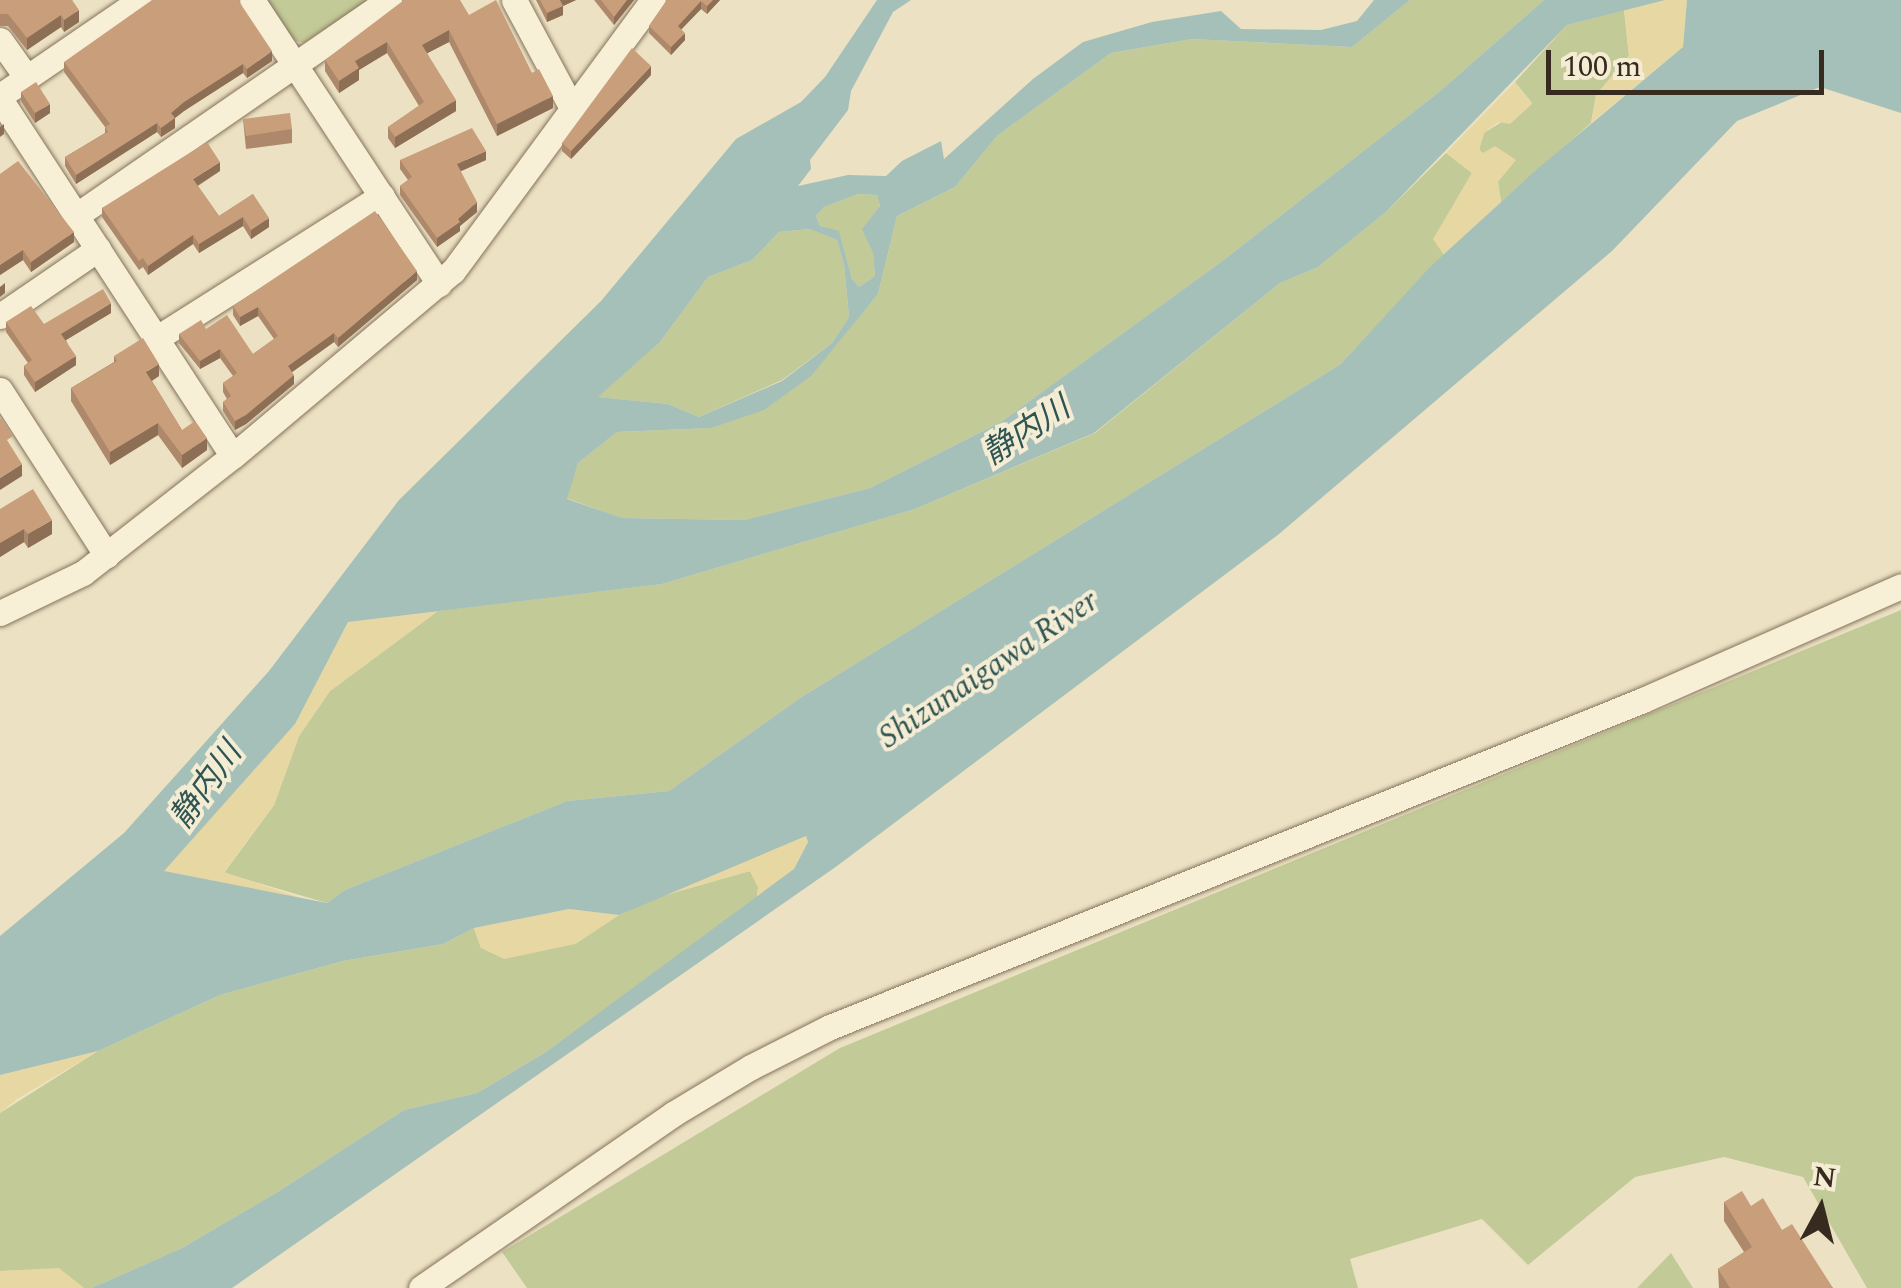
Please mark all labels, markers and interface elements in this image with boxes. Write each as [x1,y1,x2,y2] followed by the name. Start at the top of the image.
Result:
[1551,30,1828,92] scale bar
[1563,44,1641,90] text: 100 m
[976,390,1078,474] water label: 静内川
[872,583,1106,757] water label: Shizunaigawa River
[163,736,251,836] water label: 静内川
[1811,1155,1839,1200] text: N
[1771,1158,1871,1258] north arrow

